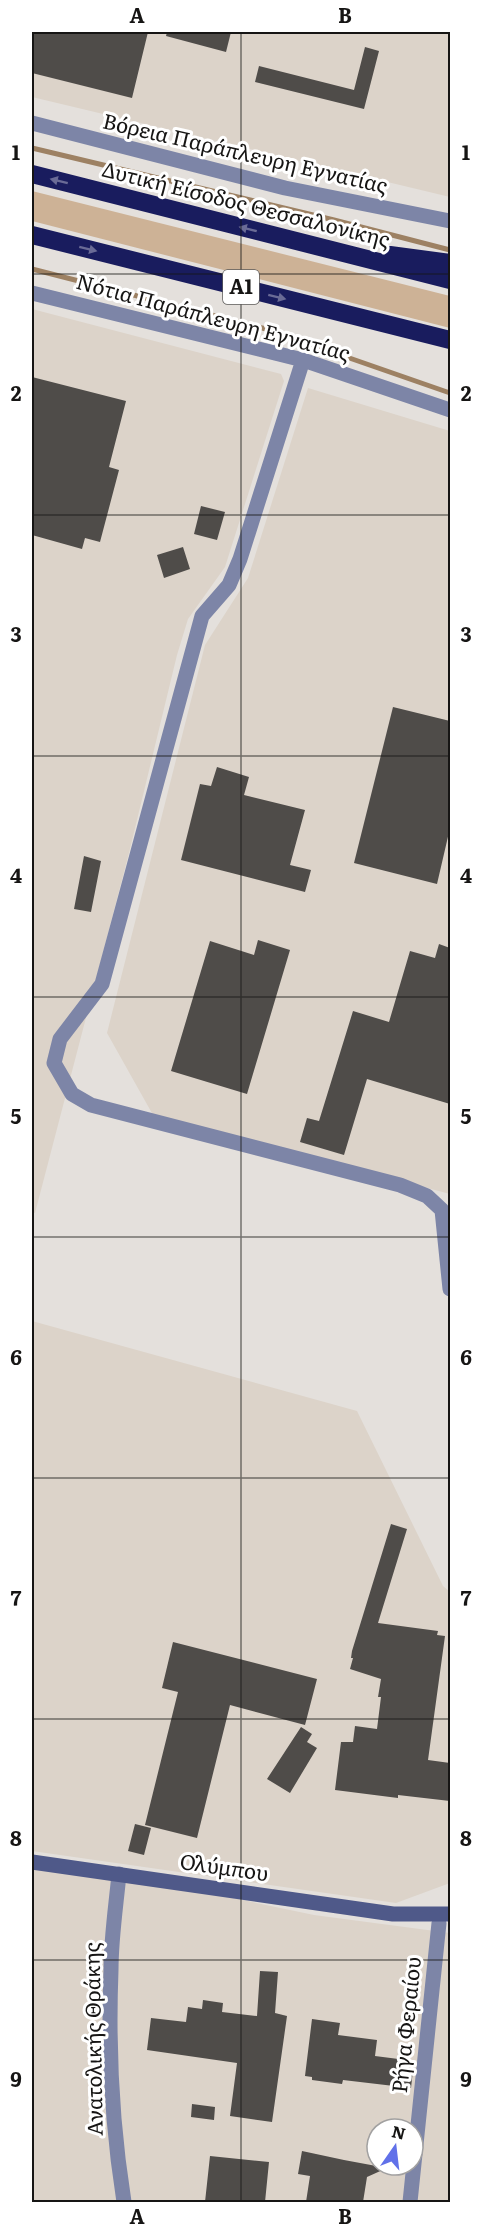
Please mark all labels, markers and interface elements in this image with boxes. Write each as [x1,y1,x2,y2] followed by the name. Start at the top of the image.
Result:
[129,0,145,29] text: A
[338,0,352,29] text: B
[100,104,391,199] street label: Βόρεια Παράπλευρη Εγνατίας
[12,136,20,166] text: 1
[462,136,470,166] text: 1
[100,152,394,253] street label: Δυτική Είσοδος Θεσσαλονίκης
[50,176,69,186] one-way arrow
[239,224,257,234] one-way arrow
[79,245,97,255] one-way arrow
[73,264,354,367] street label: Νότια Παράπλευρη Εγνατίας
[223,270,259,304] road number: Α1
[268,292,287,302] one-way arrow
[11,377,22,407] text: 2
[461,377,472,407] text: 2
[10,618,22,648] text: 3
[460,618,472,648] text: 3
[10,859,22,889] text: 4
[460,859,472,889] text: 4
[11,1100,22,1130] text: 5
[461,1100,472,1130] text: 5
[10,1341,22,1371] text: 6
[460,1341,472,1371] text: 6
[11,1582,22,1612] text: 7
[461,1582,472,1612] text: 7
[10,1822,22,1852] text: 8
[460,1822,472,1852] text: 8
[178,1844,271,1887] street label: Ολύμπου
[74,1942,109,2136] street label: Ανατολικής Θράκης
[382,1955,427,2094] street label: Ρήγα Φεραίου
[10,2063,22,2093] text: 9
[460,2063,472,2093] text: 9
[365,2117,425,2177] north arrow
[389,2118,408,2145] text: N
[129,2200,145,2230] text: A
[338,2200,352,2230] text: B

